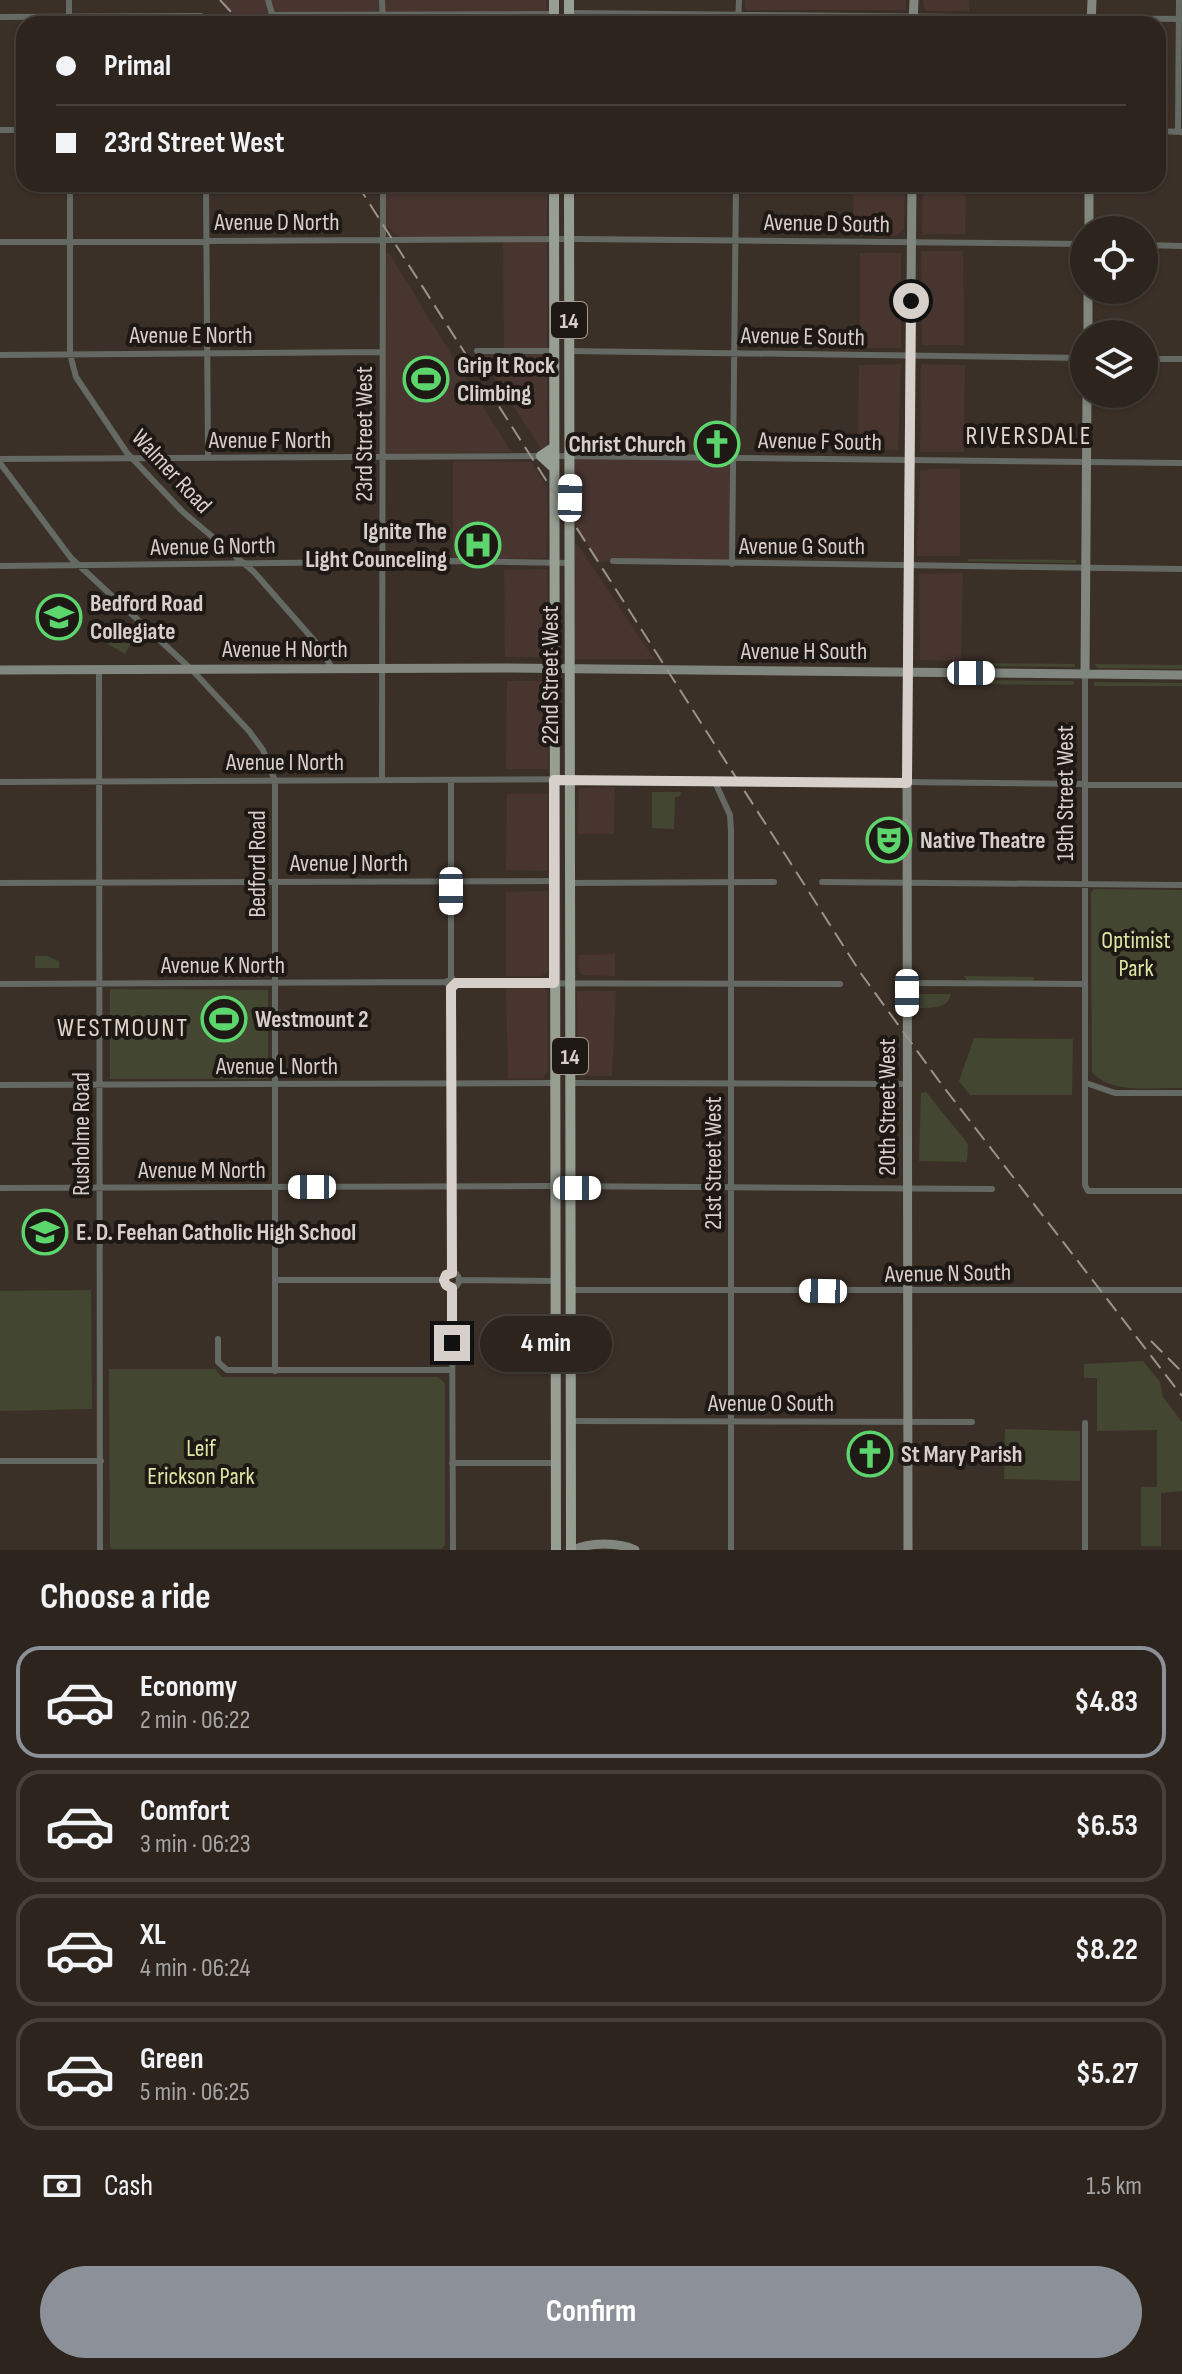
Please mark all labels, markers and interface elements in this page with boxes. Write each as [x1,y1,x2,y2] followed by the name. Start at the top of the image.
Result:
[104,48,171,84] text: Primal
[104,125,284,161] text: 23rd Street West
[213,208,340,237] street label: Avenue D North
[763,208,890,239] street label: Avenue D South
[1070,216,1158,408] map controls
[1070,216,1158,304] button: locate
[893,283,929,319] route start
[551,302,587,338] road number: 14
[1070,320,1158,408] button: layers
[128,321,253,350] street label: Avenue E North
[740,321,865,352] street label: Avenue E South
[457,351,555,408] place label: Grip It Rock Climbing
[402,355,450,403] sports icon: Grip It Rock Climbing
[350,366,379,502] street label: 23rd Street West
[693,420,741,468] church icon: Christ Church
[966,421,1092,452] district label: RIVERSDALE
[125,423,218,519] street label: Walmer Road
[208,426,331,455] street label: Avenue F North
[757,426,882,457] street label: Avenue F South
[568,430,686,459] place label: Christ Church
[558,474,582,522] car
[305,517,447,574] place label: Ignite The Light Counceling
[454,521,502,569] hospital icon: Ignite The Light Counceling
[149,531,276,562] street label: Avenue G North
[738,532,865,561] street label: Avenue G South
[90,589,203,646] place label: Bedford Road Collegiate
[35,593,83,641] school or university icon: Bedford Road Collegiate
[536,605,565,745] street label: 22nd Street West
[221,635,348,664] street label: Avenue H North
[740,637,867,666] street label: Avenue H South
[947,661,995,685] car
[1051,725,1080,861] street label: 19th Street West
[225,748,344,777] street label: Avenue I North
[243,810,272,918] street label: Bedford Road
[865,816,913,864] theatre icon: Native Theatre
[920,826,1046,855] place label: Native Theatre
[289,849,408,878] street label: Avenue J North
[439,867,463,915] car
[1101,926,1171,983] park label: Optimist Park
[160,951,285,980] street label: Avenue K North
[895,969,919,1017] car
[200,995,248,1043] sports icon: Westmount 2
[255,1005,368,1034] place label: Westmount 2
[57,1013,189,1044] district label: WESTMOUNT
[552,1038,588,1074] road number: 14
[873,1038,902,1176] street label: 20th Street West
[215,1052,338,1081] street label: Avenue L North
[67,1072,96,1196] street label: Rusholme Road
[699,1096,728,1230] street label: 21st Street West
[137,1156,266,1185] street label: Avenue M North
[288,1175,336,1199] car
[553,1176,601,1200] car
[21,1208,69,1256] school or university icon: E. D. Feehan Catholic High School
[76,1218,356,1247] place label: E. D. Feehan Catholic High School
[884,1258,1011,1289] street label: Avenue N South
[799,1279,847,1303] car
[480,1315,612,1371] callout: 4 min
[434,1325,470,1361] route end
[521,1328,571,1359] text: 4 min
[707,1389,834,1418] street label: Avenue O South
[846,1430,894,1478] church icon: St Mary Parish
[147,1434,255,1491] park label: Leif Erickson Park
[901,1440,1022,1469] place label: St Mary Parish
[40,1576,211,1619] text: Choose a ride
[44,1666,116,1738] icon: car
[140,1669,237,1705] text: Economy
[1074,1684,1138,1720] text: $4.83
[140,1705,250,1736] text: 2 min · 06:22
[44,1790,116,1862] icon: car
[140,1793,230,1829] text: Comfort
[1076,1808,1138,1844] text: $6.53
[140,1829,251,1860] text: 3 min · 06:23
[44,1914,116,1986] icon: car
[140,1917,166,1953] text: XL
[1075,1932,1138,1968] text: $8.22
[140,1953,250,1984] text: 4 min · 06:24
[44,2038,116,2110] icon: car
[140,2041,204,2077] text: Green
[1076,2056,1138,2092] text: $5.27
[140,2077,250,2108] text: 5 min · 06:25
[40,2164,84,2208] icon: cash
[104,2168,153,2204] text: Cash
[1086,2171,1142,2202] text: 1.5 km
[40,2266,1142,2358] button: Confirm

